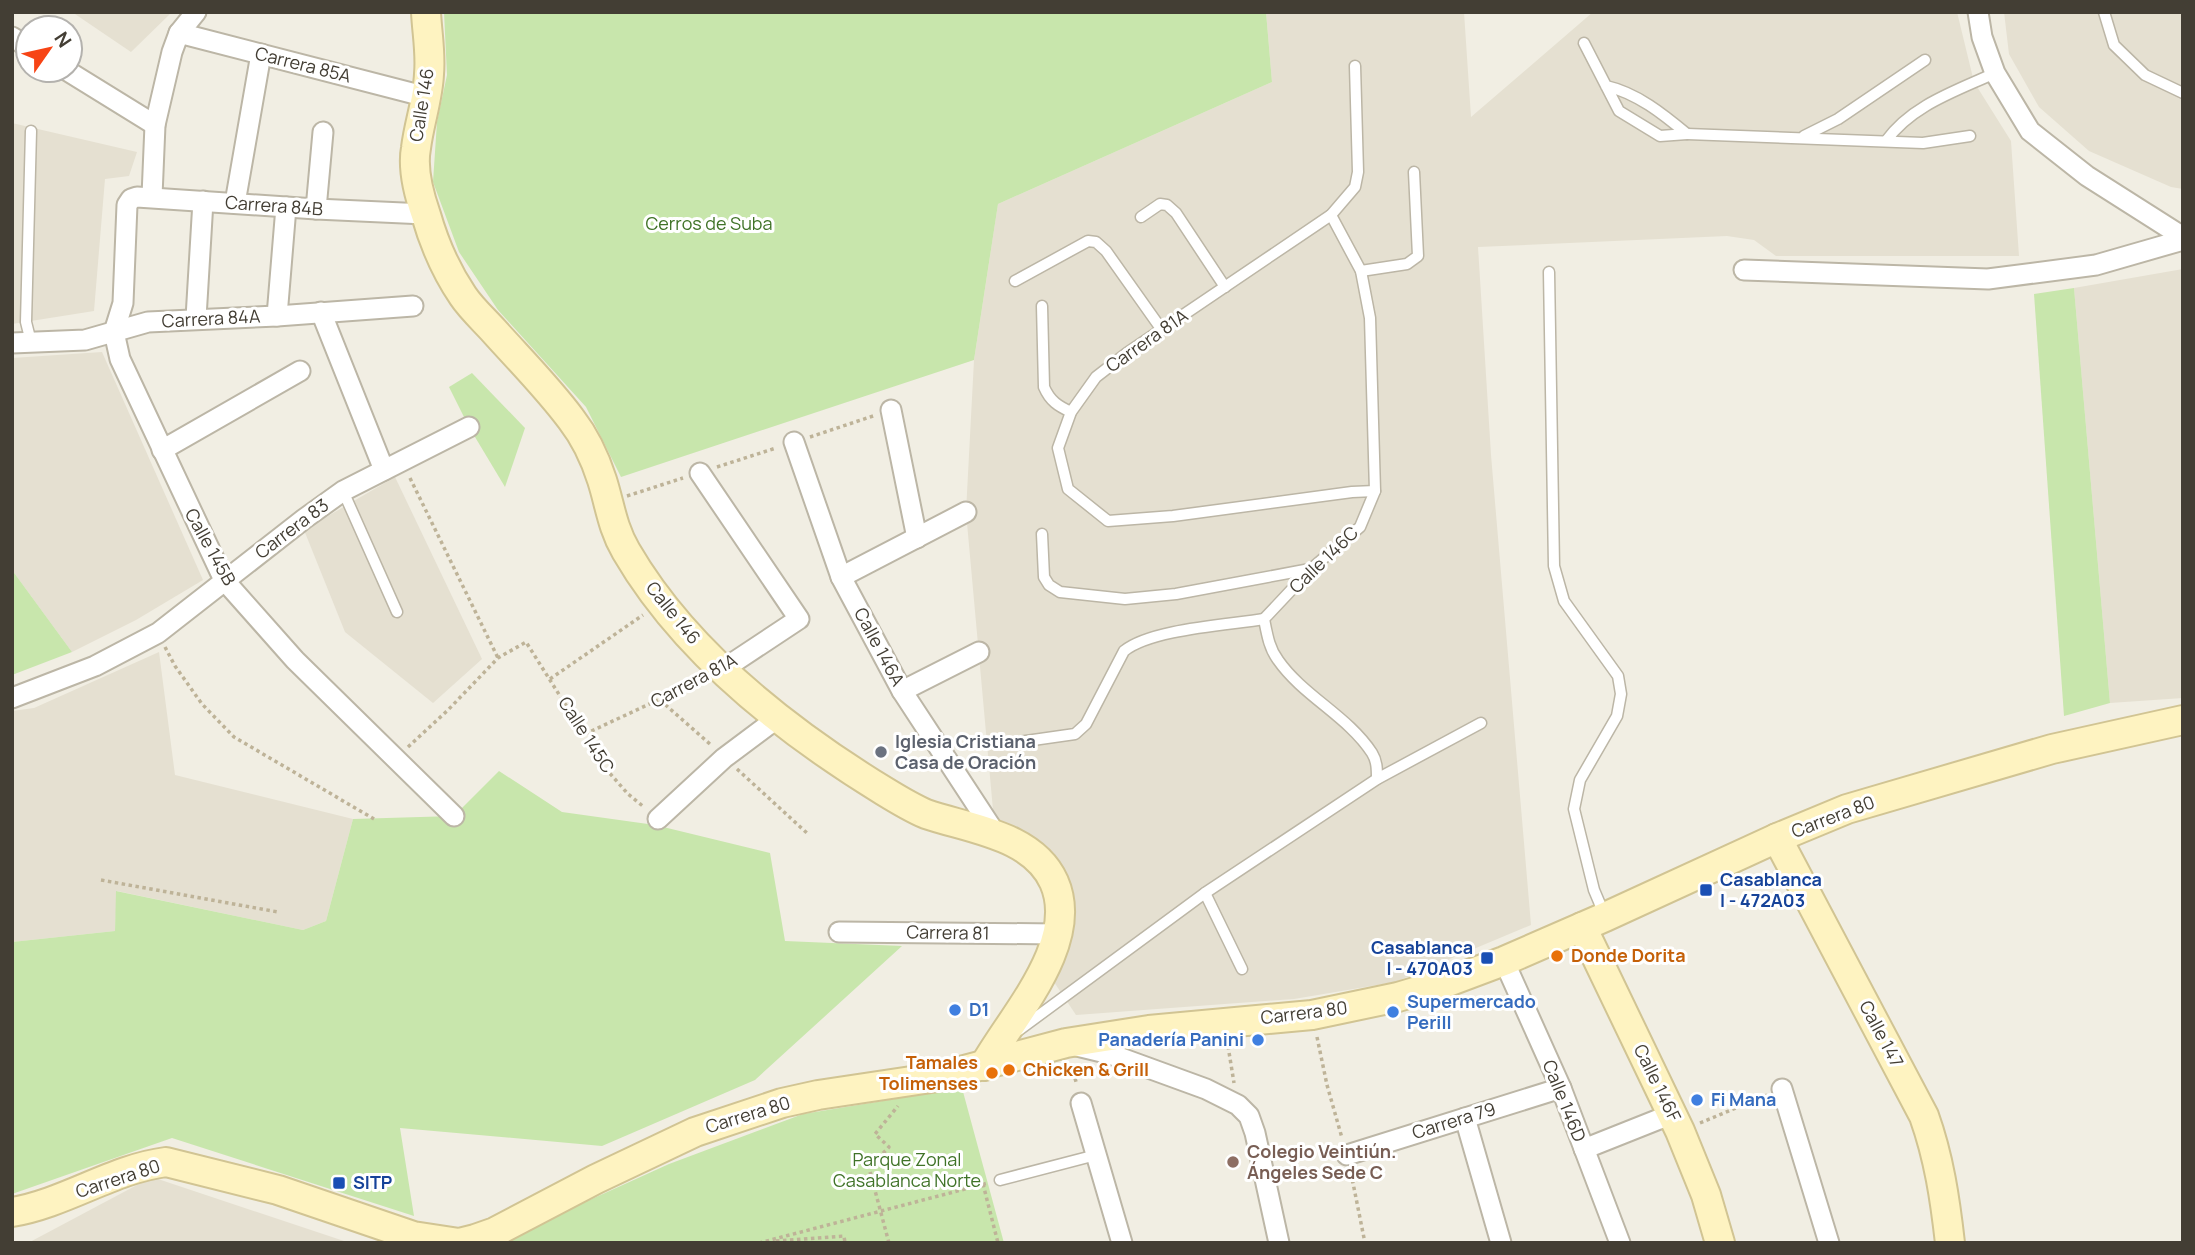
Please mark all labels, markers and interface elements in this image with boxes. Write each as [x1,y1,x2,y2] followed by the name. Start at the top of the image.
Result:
[14,14,84,84] north arrow
[48,27,78,52] text: N
[253,41,354,88] street label: Carrera 85A
[403,66,439,143] street label: Calle 146
[224,190,324,220] street label: Carrera 84B
[645,211,773,235] park label: Cerros de Suba
[161,303,261,333] street label: Carrera 84A
[1101,303,1193,377] street label: Carrera 81A
[250,493,333,564] street label: Carrera 83
[180,504,242,589] street label: Calle 145B
[1284,520,1363,598] street label: Calle 146C
[641,576,706,649] street label: Calle 146
[849,603,911,690] street label: Calle 146A
[646,647,742,713] street label: Carrera 81A
[553,692,620,777] street label: Calle 145C
[895,729,1036,774] place label: Iglesia Cristiana Casa de Oración
[873,744,889,760] marker: Iglesia Cristiana Casa de Oración
[1788,789,1878,843] street label: Carrera 80
[1720,867,1822,912] place label: Casablanca I - 472A03
[1698,882,1714,898] marker: Casablanca I - 472A03
[906,919,990,945] street label: Carrera 81
[1371,935,1473,980] place label: Casablanca I - 470A03
[1571,943,1686,967] place label: Donde Dorita
[1549,948,1565,964] marker: Donde Dorita
[1479,950,1495,966] marker: Casablanca I - 470A03
[1407,989,1536,1034] place label: Supermercado Perill
[1259,995,1349,1029] street label: Carrera 80
[1854,996,1909,1071] street label: Calle 147
[969,997,990,1021] place label: D1
[947,1002,963,1018] marker: D1
[1385,1004,1401,1020] marker: Supermercado Perill
[1098,1027,1244,1051] place label: Panadería Panini
[1250,1032,1266,1048] marker: Panadería Panini
[1629,1040,1687,1125] street label: Calle 146F
[879,1050,978,1095] place label: Tamales Tolimenses
[1538,1056,1592,1145] street label: Calle 146D
[1023,1057,1149,1081] place label: Chicken & Grill
[1001,1062,1017,1078] marker: Chicken & Grill
[984,1065,1000,1081] marker: Tamales Tolimenses
[1711,1087,1776,1111] place label: Fi Mana
[702,1090,793,1138] street label: Carrera 80
[1689,1092,1705,1108] marker: Fi Mana
[1409,1096,1498,1144] street label: Carrera 79
[1247,1139,1397,1184] place label: Colegio Veintiún. Ángeles Sede C
[833,1147,981,1192] park label: Parque Zonal Casablanca Norte
[72,1153,163,1203] street label: Carrera 80
[1225,1154,1241,1170] marker: Colegio Veintiún. Ángeles Sede C
[353,1170,392,1194] place label: SITP
[331,1175,347,1191] marker: SITP

